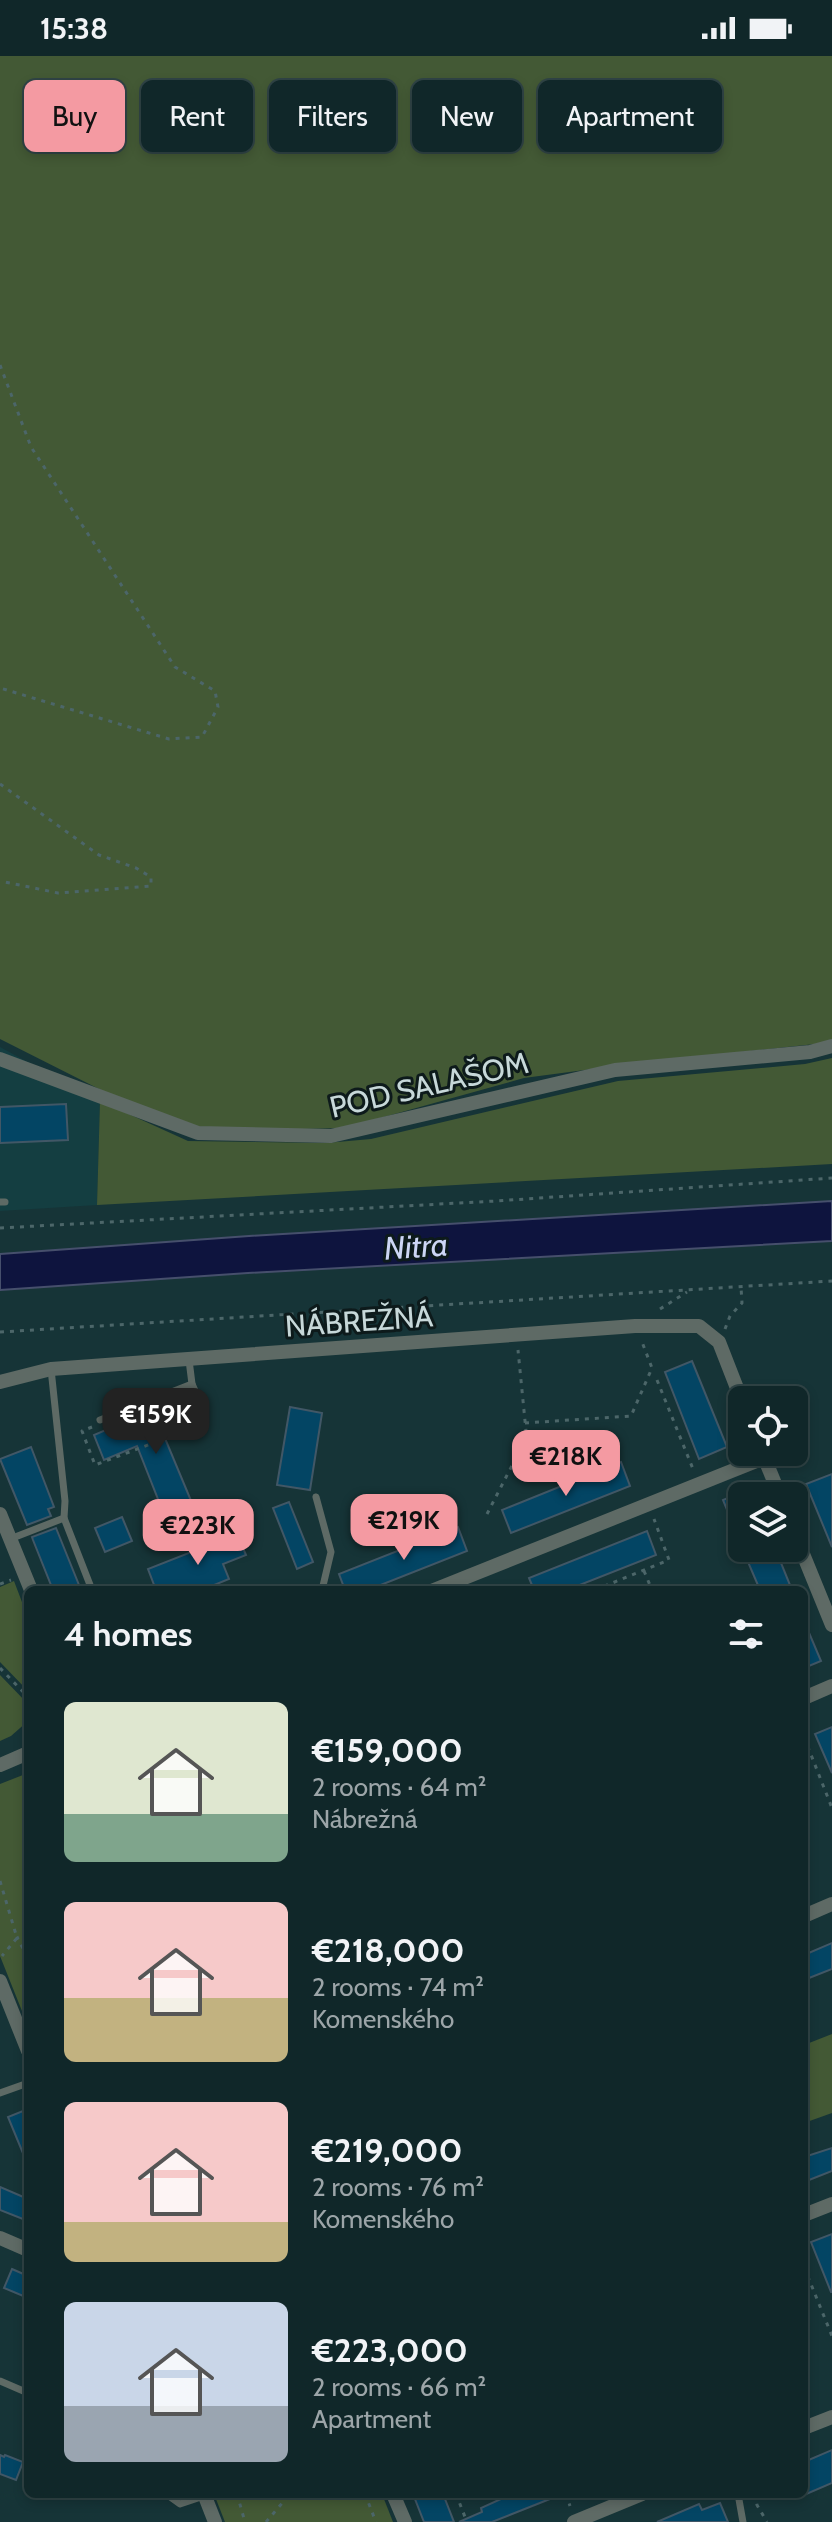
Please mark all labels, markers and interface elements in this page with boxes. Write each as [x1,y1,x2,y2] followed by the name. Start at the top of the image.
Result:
[40,10,108,47] text: 15:38
[24,80,125,152] chip: Buy
[141,80,253,152] chip: Rent
[269,80,396,152] chip: Filters
[412,80,522,152] chip: New
[538,80,722,152] chip: Apartment
[326,1044,532,1126] street label: POD SALAŠOM
[383,1224,449,1268] water label: Nitra
[284,1297,435,1345] street label: NÁBREŽNÁ
[728,1386,808,1562] map controls
[728,1386,808,1466] button: locate
[100,1388,212,1456] pin: €159K
[120,1398,192,1430] text: €159K
[510,1430,622,1498] pin: €218K
[530,1440,602,1472] text: €218K
[728,1482,808,1562] button: layers
[348,1494,460,1562] pin: €219K
[142,1499,254,1567] pin: €223K
[369,1504,439,1536] text: €219K
[161,1509,235,1541] text: €223K
[724,1612,768,1656] icon: filters
[64,1613,192,1655] text: 4 homes
[312,1729,463,1771] text: €159,000
[128,1734,224,1830] icon: home
[312,1771,487,1803] text: 2 rooms · 64 m²
[312,1803,417,1835] text: Nábrežná
[312,1929,464,1971] text: €218,000
[128,1934,224,2030] icon: home
[312,1971,484,2003] text: 2 rooms · 74 m²
[312,2003,454,2035] text: Komenského
[312,2129,462,2171] text: €219,000
[128,2134,224,2230] icon: home
[312,2171,484,2203] text: 2 rooms · 76 m²
[312,2203,454,2235] text: Komenského
[312,2329,468,2371] text: €223,000
[128,2334,224,2430] icon: home
[312,2371,486,2403] text: 2 rooms · 66 m²
[312,2403,431,2435] text: Apartment

